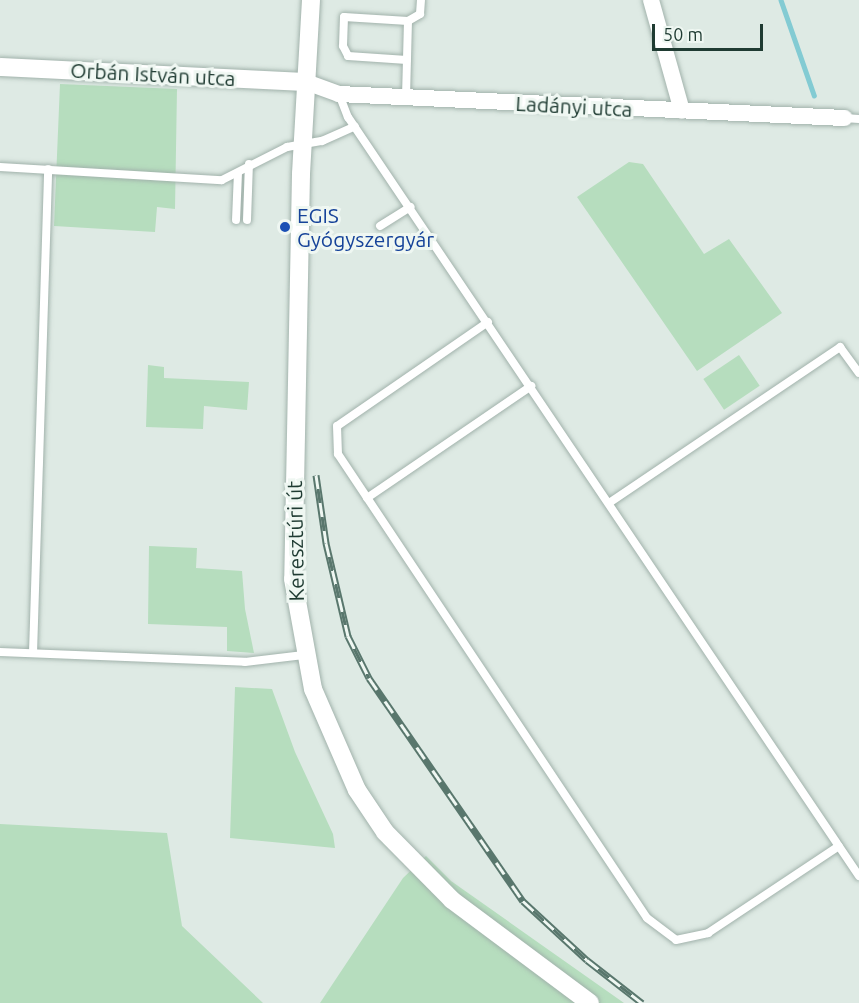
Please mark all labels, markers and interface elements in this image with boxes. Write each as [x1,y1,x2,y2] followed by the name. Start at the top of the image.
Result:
[655,12,766,50] scale bar
[663,24,703,44] text: 50 m
[70,57,236,91] street label: Orbán István utca
[515,90,633,122] street label: Ladányi utca
[297,202,434,252] place label: EGIS Gyógyszergyár
[278,220,292,234] marker: EGIS Gyógyszergyár
[281,480,309,602] street label: Keresztúri út

